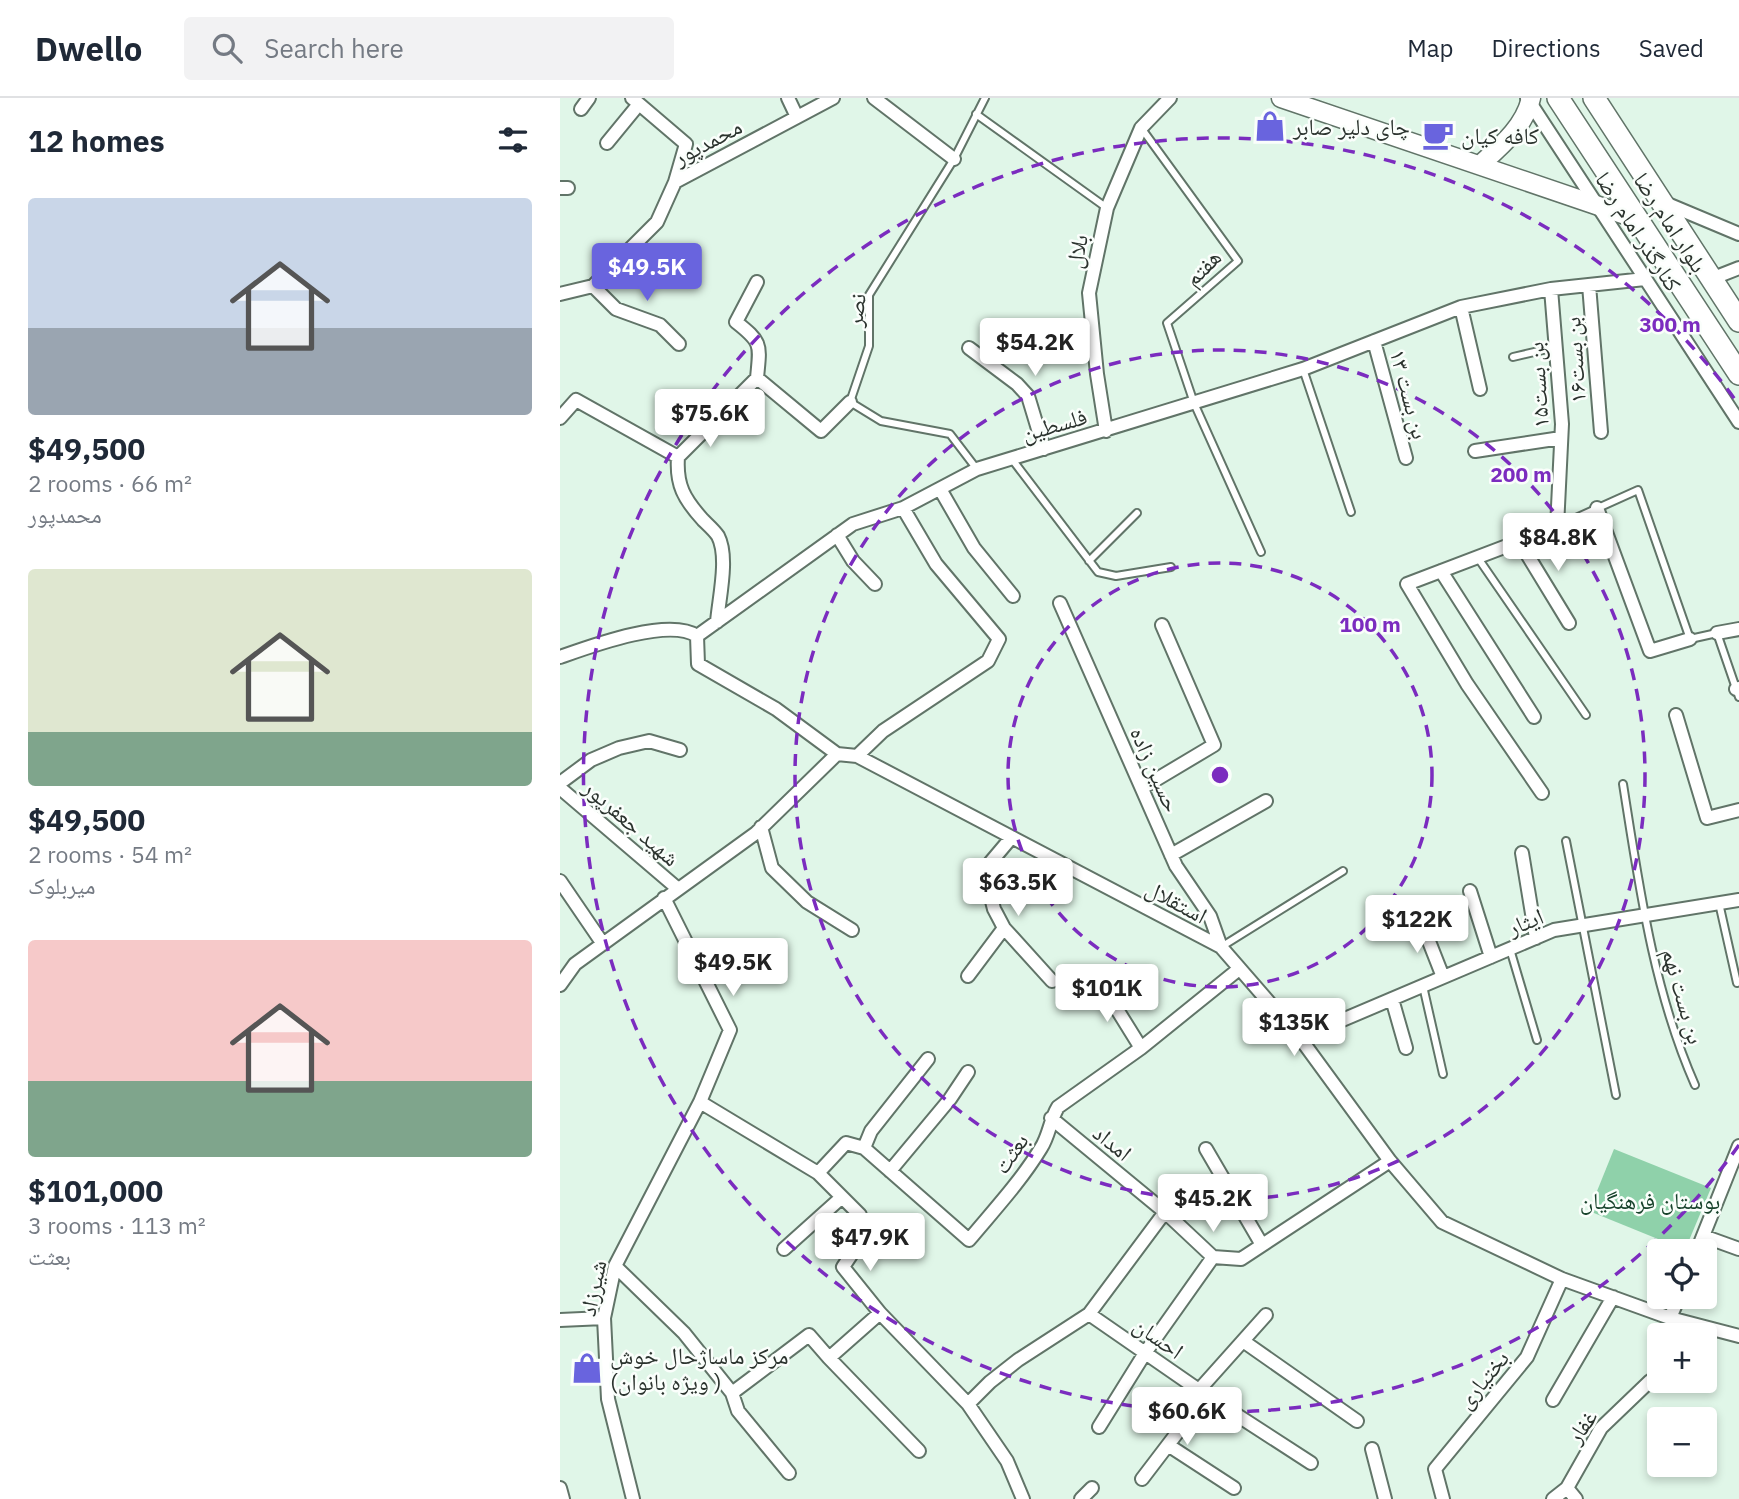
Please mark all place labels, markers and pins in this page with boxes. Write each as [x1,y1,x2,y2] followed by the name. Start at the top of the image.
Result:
[1253,109,1287,143] shop icon: چای دلیر صابر
[1292,111,1410,141] place label: چای دلیر صابر
[1421,118,1455,152] cafe icon: کافه کیان
[1461,120,1539,150] place label: کافه کیان
[590,244,704,303] pin: $49.5K
[978,318,1092,378] pin: $54.2K
[653,390,767,449] pin: $75.6K
[1501,514,1615,573] pin: $84.8K
[1208,763,1232,787] centre of rings
[961,858,1075,918] pin: $63.5K
[1368,896,1466,955] pin: $122K
[676,939,790,998] pin: $49.5K
[1058,964,1156,1024] pin: $101K
[1245,998,1343,1058] pin: $135K
[1156,1174,1270,1234] pin: $45.2K
[813,1214,927,1273] pin: $47.9K
[610,1340,788,1396] place label: مرکز ماساژحال خوش (ویژه بانوان )
[570,1351,604,1385] shop icon: مرکز ماساژحال خوش (ویژه بانوان )
[1130,1388,1244,1447] pin: $60.6K

